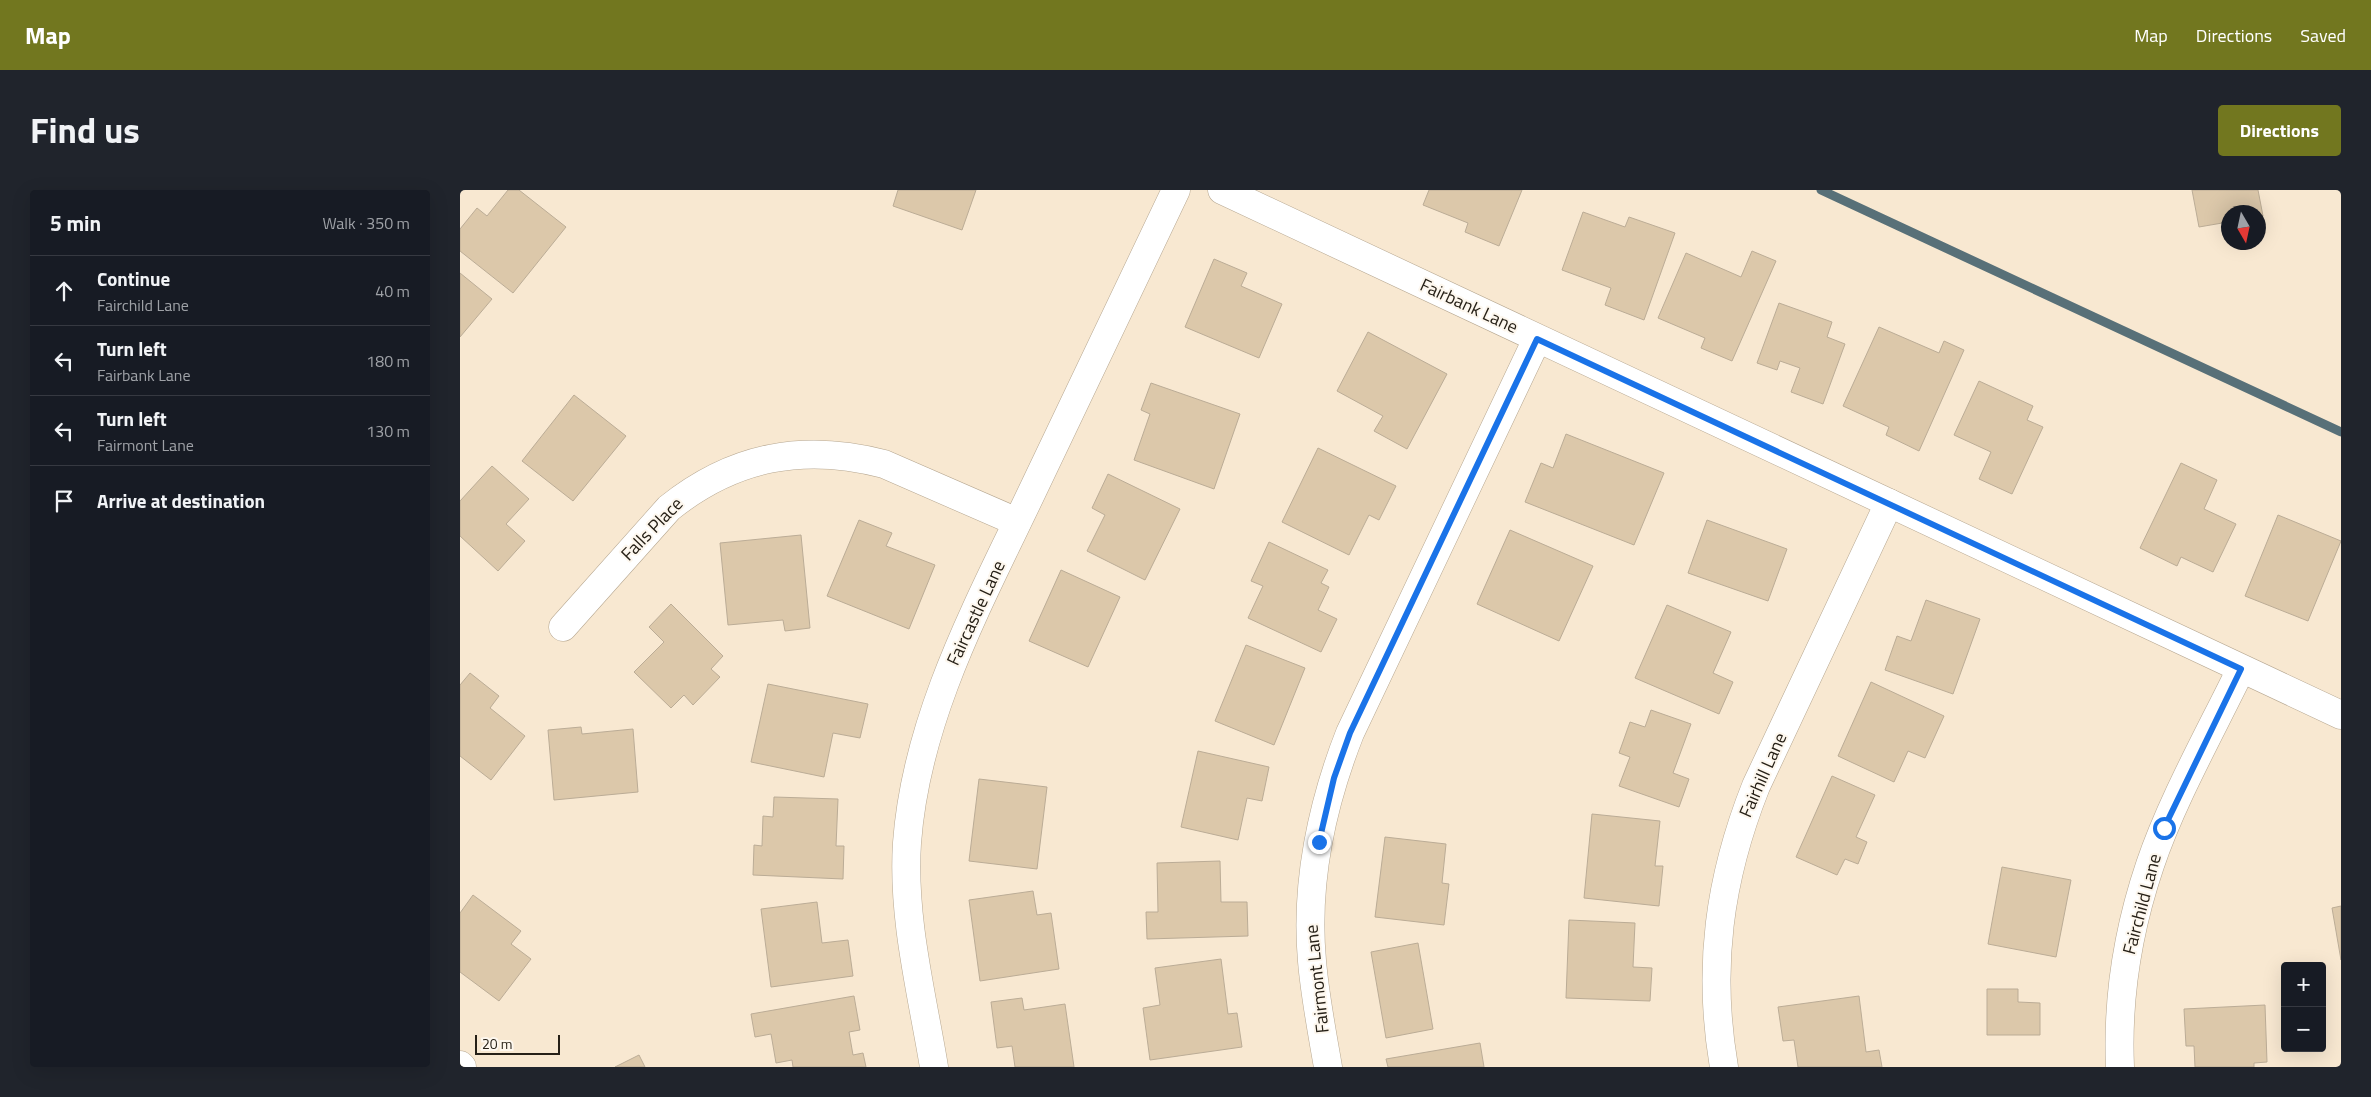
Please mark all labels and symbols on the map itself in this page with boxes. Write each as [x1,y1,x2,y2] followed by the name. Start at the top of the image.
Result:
[2221,205,2266,250] north arrow
[1416,271,1523,340] street label: Fairbank Lane
[614,491,689,567] street label: Falls Place
[939,556,1012,670] street label: Faircastle Lane
[1732,728,1793,822] street label: Fairhill Lane
[2153,817,2176,840] route start
[1308,831,1331,854] route end
[2115,850,2168,957] street label: Fairchild Lane
[1297,923,1336,1035] street label: Fairmont Lane
[475,1032,560,1055] scale bar

